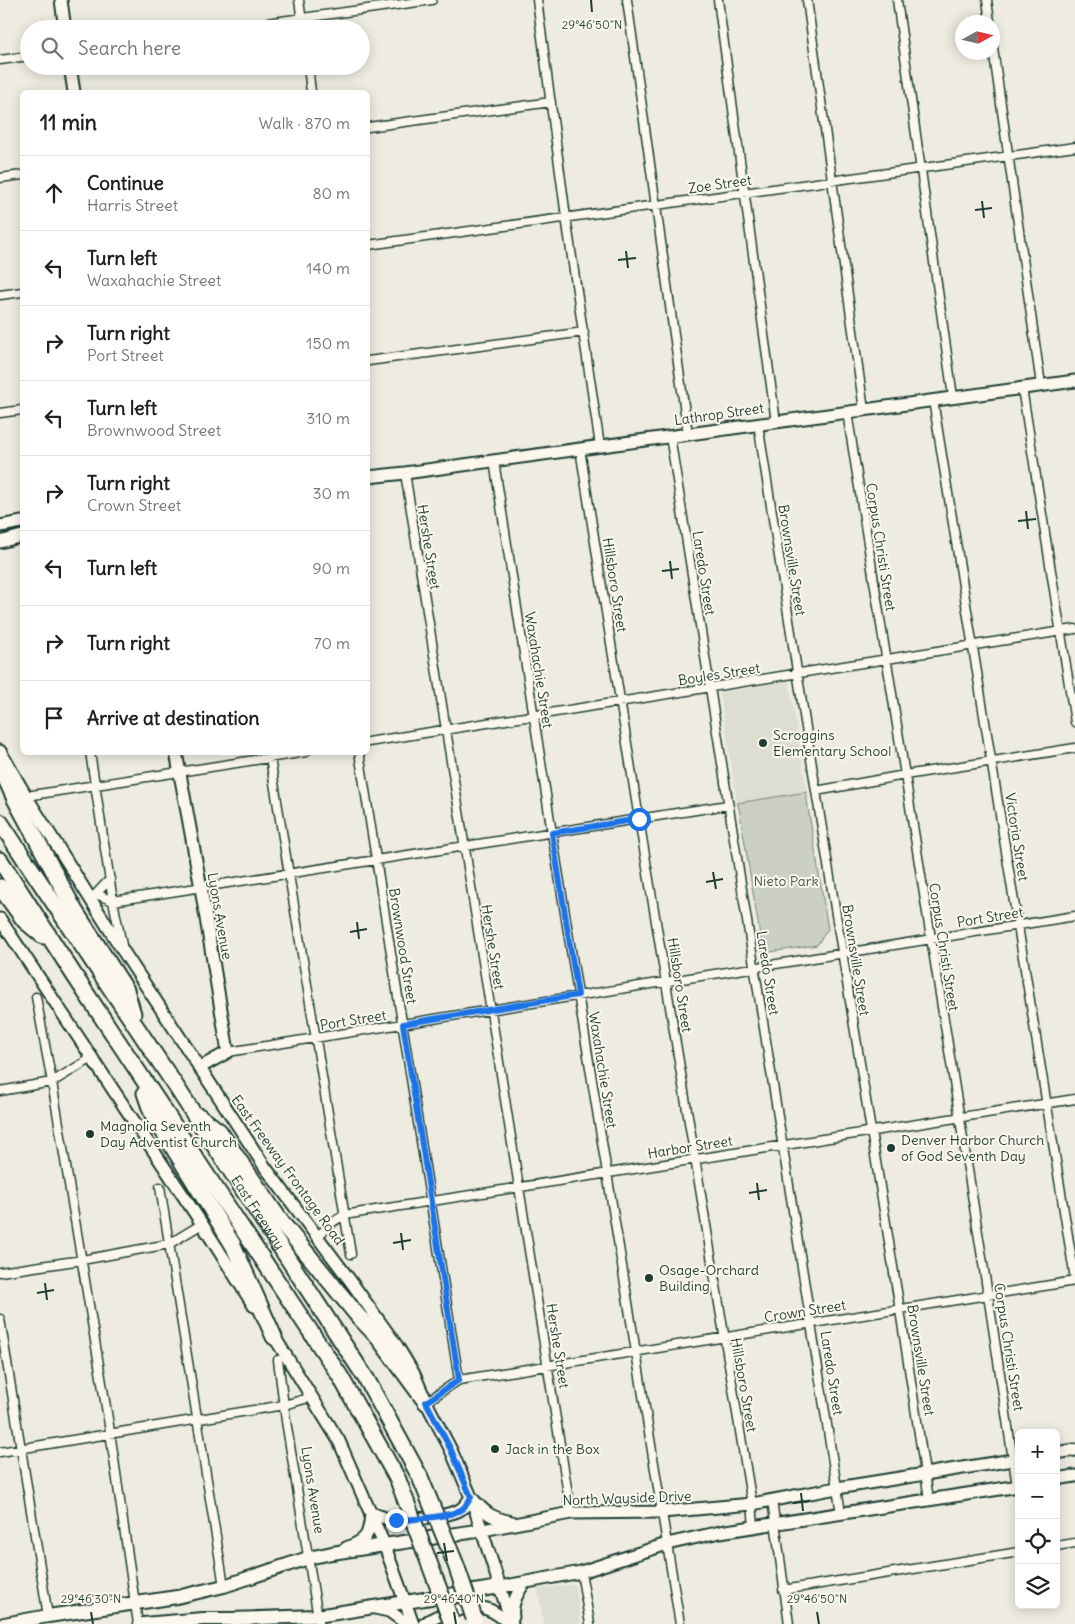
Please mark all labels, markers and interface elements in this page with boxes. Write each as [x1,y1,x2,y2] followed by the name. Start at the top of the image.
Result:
[955,15,1000,60] north arrow
[562,17,622,32] text: 29°46'50"N
[20,20,370,75] search box
[38,34,66,62] icon: search
[78,36,181,60] text: Search here
[40,109,97,136] text: 11 min
[259,113,350,133] text: Walk · 870 m
[87,171,164,195] text: Continue
[687,171,753,197] street label: Zoe Street
[40,179,68,207] icon: ahead
[312,183,350,203] text: 80 m
[87,195,178,215] text: Harris Street
[87,246,157,270] text: Turn left
[40,254,68,282] icon: left
[306,258,350,278] text: 140 m
[87,270,221,290] text: Waxahachie Street
[87,321,170,345] text: Turn right
[40,329,68,357] icon: right
[306,333,350,353] text: 150 m
[87,345,164,365] text: Port Street
[87,396,157,420] text: Turn left
[673,399,765,429] street label: Lathrop Street
[40,404,68,432] icon: left
[306,408,350,428] text: 310 m
[87,420,221,440] text: Brownwood Street
[87,471,170,495] text: Turn right
[40,479,68,507] icon: right
[862,482,900,613] street label: Corpus Christi Street
[313,483,350,503] text: 30 m
[87,495,181,515] text: Crown Street
[413,503,445,591] street label: Hershe Street
[774,503,810,617] street label: Brownsville Street
[688,530,720,617] street label: Laredo Street
[599,536,631,634] street label: Hillsboro Street
[40,554,68,582] icon: left
[87,556,157,580] text: Turn left
[312,558,350,578] text: 90 m
[521,611,557,730] street label: Waxahachie Street
[40,629,68,657] icon: right
[87,631,170,655] text: Turn right
[314,633,350,653] text: 70 m
[677,659,762,689] street label: Boyles Street
[40,704,68,732] icon: arrive
[87,706,260,730] text: Arrive at destination
[773,726,891,760] place label: Scroggins Elementary School
[757,737,769,749] marker: Scroggins Elementary School
[1001,792,1033,883] street label: Victoria Street
[628,808,651,831] route start
[203,871,237,961] street label: Lyons Avenue
[753,872,819,890] park label: Nieto Park
[925,882,963,1013] street label: Corpus Christi Street
[385,887,421,1006] street label: Brownwood Street
[477,903,509,991] street label: Hershe Street
[838,903,874,1017] street label: Brownsville Street
[955,903,1025,931] street label: Port Street
[752,930,784,1017] street label: Laredo Street
[664,936,696,1034] street label: Hillsboro Street
[318,1006,388,1034] street label: Port Street
[585,1011,621,1130] street label: Waxahachie Street
[228,1092,348,1248] street label: East Freeway Frontage Road
[100,1117,237,1151] place label: Magnolia Seventh Day Adventist Church
[84,1128,96,1140] marker: Magnolia Seventh Day Adventist Church
[646,1131,734,1163] street label: Harbor Street
[901,1131,1044,1165] place label: Denver Harbor Church of God Seventh Day
[885,1142,897,1154] marker: Denver Harbor Church of God Seventh Day
[228,1172,288,1252] street label: East Freeway
[659,1261,759,1295] place label: Osage-Orchard Building
[643,1272,655,1284] marker: Osage-Orchard Building
[990,1282,1028,1413] street label: Corpus Christi Street
[763,1296,847,1326] street label: Crown Street
[542,1302,574,1390] street label: Hershe Street
[903,1303,939,1417] street label: Brownsville Street
[816,1330,848,1417] street label: Laredo Street
[727,1336,761,1434] street label: Hillsboro Street
[1015,1429,1060,1609] map controls
[1015,1429,1060,1474] button: +
[505,1440,600,1458] place label: Jack in the Box
[489,1443,501,1455] marker: Jack in the Box
[297,1445,329,1535] street label: Lyons Avenue
[1015,1474,1060,1519] button: −
[562,1487,692,1509] street label: North Wayside Drive
[385,1509,408,1532] route end
[1015,1519,1060,1564] button: locate
[1015,1564,1060,1609] button: layers
[61,1591,121,1606] text: 29°46'30"N
[424,1591,484,1606] text: 29°46'40"N
[787,1591,847,1606] text: 29°46'50"N

